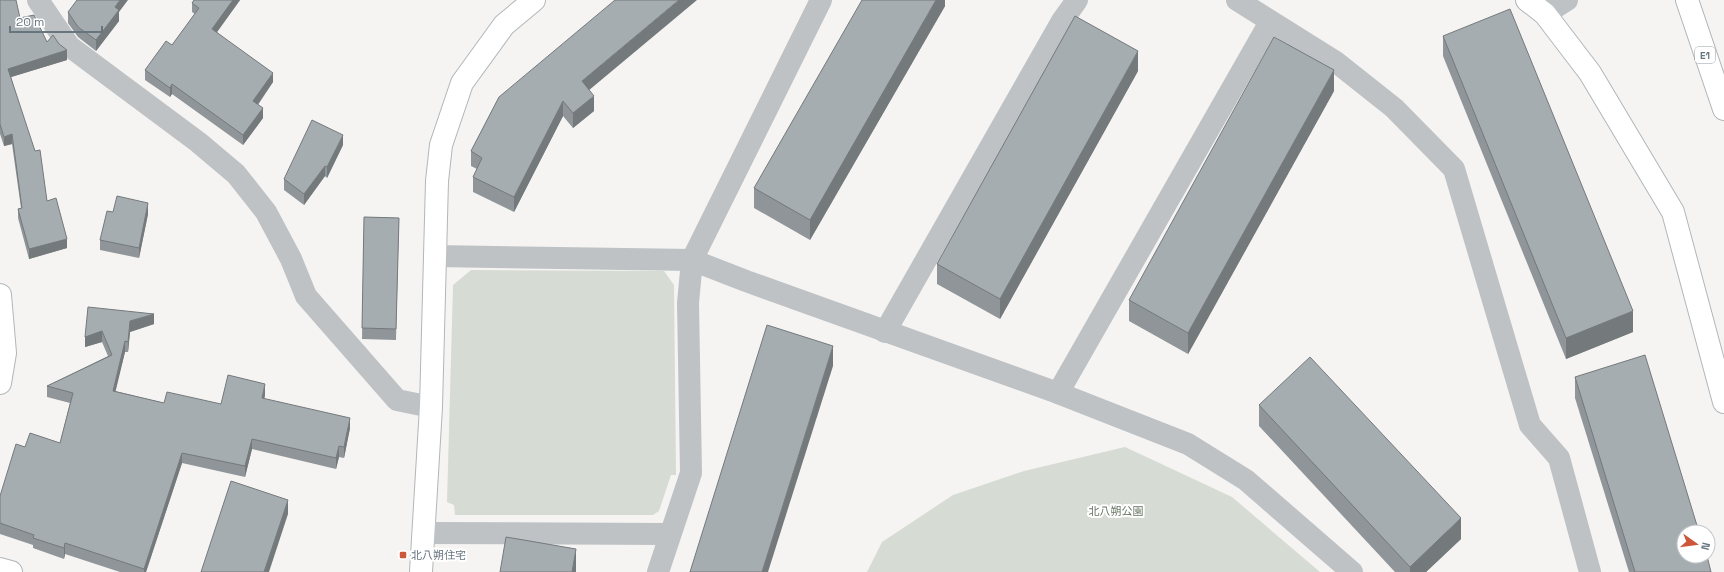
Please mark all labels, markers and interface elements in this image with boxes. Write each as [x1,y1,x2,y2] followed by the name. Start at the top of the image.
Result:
[10,8,102,34] scale bar
[16,14,44,30] text: 20 m
[1695,47,1715,63] road number: E1
[1089,504,1144,518] park label: 北八朔公園
[1676,524,1716,564] north arrow
[1698,541,1713,552] text: N
[411,548,466,562] place label: 北八朔住宅
[398,550,408,560] marker: 北八朔住宅

